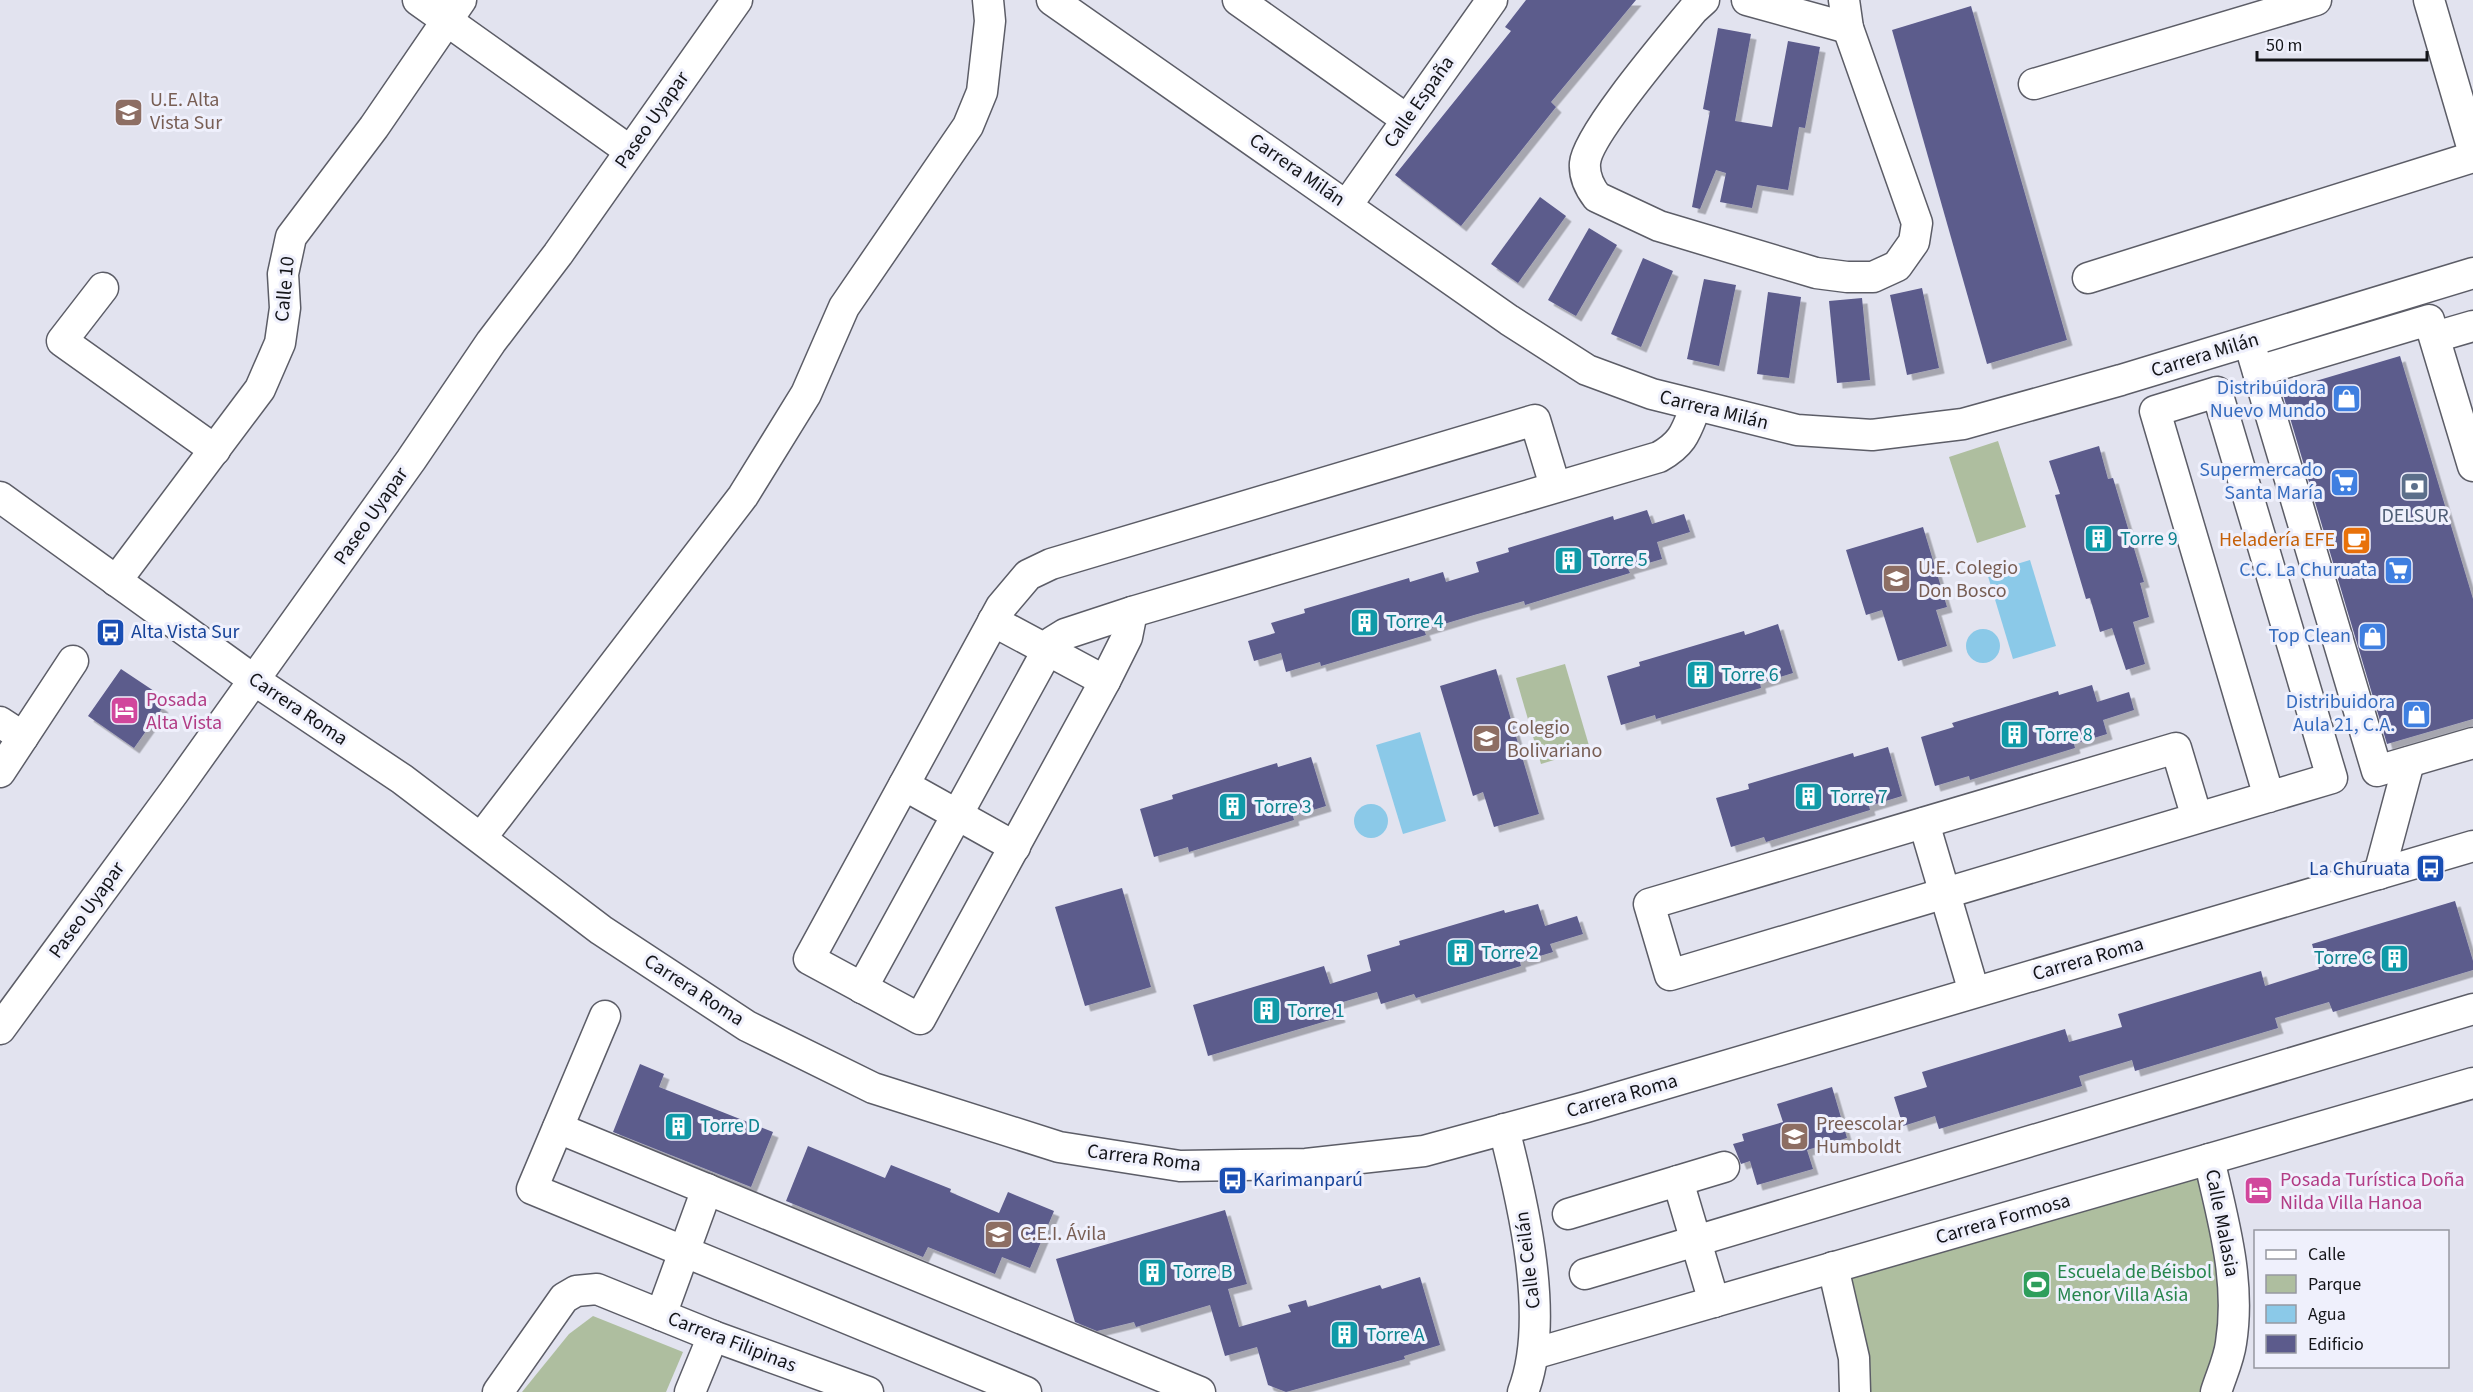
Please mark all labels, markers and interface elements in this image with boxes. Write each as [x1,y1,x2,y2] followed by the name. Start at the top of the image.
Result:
[2257,24,2426,62] scale bar
[2266,33,2302,58] text: 50 m
[1377,50,1461,154] street label: Calle España
[608,65,696,174] street label: Paseo Uyapar
[150,86,222,137] place label: U.E. Alta Vista Sur
[113,96,145,128] school or university icon: U.E. Alta Vista Sur
[1243,127,1351,213] street label: Carrera Milán
[268,255,302,323] street label: Calle 10
[2148,325,2262,385] street label: Carrera Milán
[2210,374,2326,425] place label: Distribuidora Nuevo Mundo
[1657,383,1771,437] street label: Carrera Milán
[2331,383,2363,415] shop icon: Distribuidora Nuevo Mundo
[2199,456,2323,507] place label: Supermercado Santa María
[327,461,415,570] street label: Paseo Uyapar
[2328,466,2360,498] supermarket icon: Supermercado Santa María
[2399,470,2431,502] bank icon: DELSUR
[2381,502,2449,530] place label: DELSUR
[2083,523,2115,555] building icon: Torre 9
[2340,524,2372,556] cafe icon: Heladería EFE
[2120,525,2178,553] place label: Torre 9
[2219,526,2335,554] place label: Heladería EFE
[1553,544,1585,576] building icon: Torre 5
[1590,546,1648,574] place label: Torre 5
[1918,554,2018,605] place label: U.E. Colegio Don Bosco
[2382,554,2414,586] supermarket icon: C.C. La Churuata
[2239,556,2377,584] place label: C.C. La Churuata
[1881,563,1913,595] school or university icon: U.E. Colegio Don Bosco
[1349,606,1381,638] building icon: Torre 4
[1386,608,1444,636] place label: Torre 4
[94,616,126,648] bus stop icon: Alta Vista Sur
[131,618,240,646] place label: Alta Vista Sur
[2356,620,2388,652] shop icon: Top Clean
[2268,622,2351,650] place label: Top Clean
[1684,659,1716,691] building icon: Torre 6
[1721,661,1779,689] place label: Torre 6
[243,665,353,753] street label: Carrera Roma
[146,686,222,737] place label: Posada Alta Vista
[2286,688,2395,739] place label: Distribuidora Aula 21, C.A.
[109,695,141,727] hotel icon: Posada Alta Vista
[2400,698,2432,730] shop icon: Distribuidora Aula 21, C.A.
[1507,714,1602,765] place label: Colegio Bolivariano
[1998,719,2030,751] building icon: Torre 8
[2035,721,2093,749] place label: Torre 8
[1470,723,1502,755] school or university icon: Colegio Bolivariano
[1793,781,1825,813] building icon: Torre 7
[1830,783,1888,811] place label: Torre 7
[1217,791,1249,823] building icon: Torre 3
[1254,793,1312,821] place label: Torre 3
[2415,853,2447,885] bus stop icon: La Churuata
[2309,855,2410,883] place label: La Churuata
[42,856,132,964] street label: Paseo Uyapar
[2029,930,2147,988] street label: Carrera Roma
[1444,937,1476,969] building icon: Torre 2
[1481,939,1539,967] place label: Torre 2
[2378,942,2410,974] building icon: Torre C
[2314,944,2373,972] place label: Torre C
[638,947,750,1033] street label: Carrera Roma
[1250,995,1282,1027] building icon: Torre 1
[1287,997,1345,1025] place label: Torre 1
[1563,1067,1681,1125] street label: Carrera Roma
[663,1110,695,1142] building icon: Torre D
[1816,1110,1904,1161] place label: Preescolar Humboldt
[700,1112,760,1140] place label: Torre D
[1779,1120,1811,1152] school or university icon: Preescolar Humboldt
[1086,1137,1202,1179] street label: Carrera Roma
[1216,1164,1248,1196] bus stop icon: Karimanparú
[1253,1166,1363,1194] place label: Karimanparú
[2280,1166,2465,1217] place label: Posada Turística Doña Nilda Villa Hanoa
[2198,1167,2246,1279] street label: Calle Malasia
[2243,1175,2275,1207] hotel icon: Posada Turística Doña Nilda Villa Hanoa
[1932,1186,2074,1252] street label: Carrera Formosa
[1508,1210,1548,1310] street label: Calle Ceilán
[983,1218,1015,1250] school or university icon: C.E.I. Ávila
[1020,1220,1106,1248] place label: C.E.I. Ávila
[2254,1230,2449,1368] legend
[2308,1242,2346,1267] text: Calle
[1136,1256,1168,1288] building icon: Torre B
[1173,1258,1233,1286] place label: Torre B
[2057,1258,2212,1309] place label: Escuela de Béisbol Menor Villa Asia
[2020,1268,2052,1300] sports icon: Escuela de Béisbol Menor Villa Asia
[2308,1272,2361,1297] text: Parque
[2308,1302,2346,1327] text: Agua
[664,1305,800,1379] street label: Carrera Filipinas
[1329,1319,1361,1351] building icon: Torre A
[1366,1321,1425,1349] place label: Torre A
[2308,1332,2364,1357] text: Edificio

